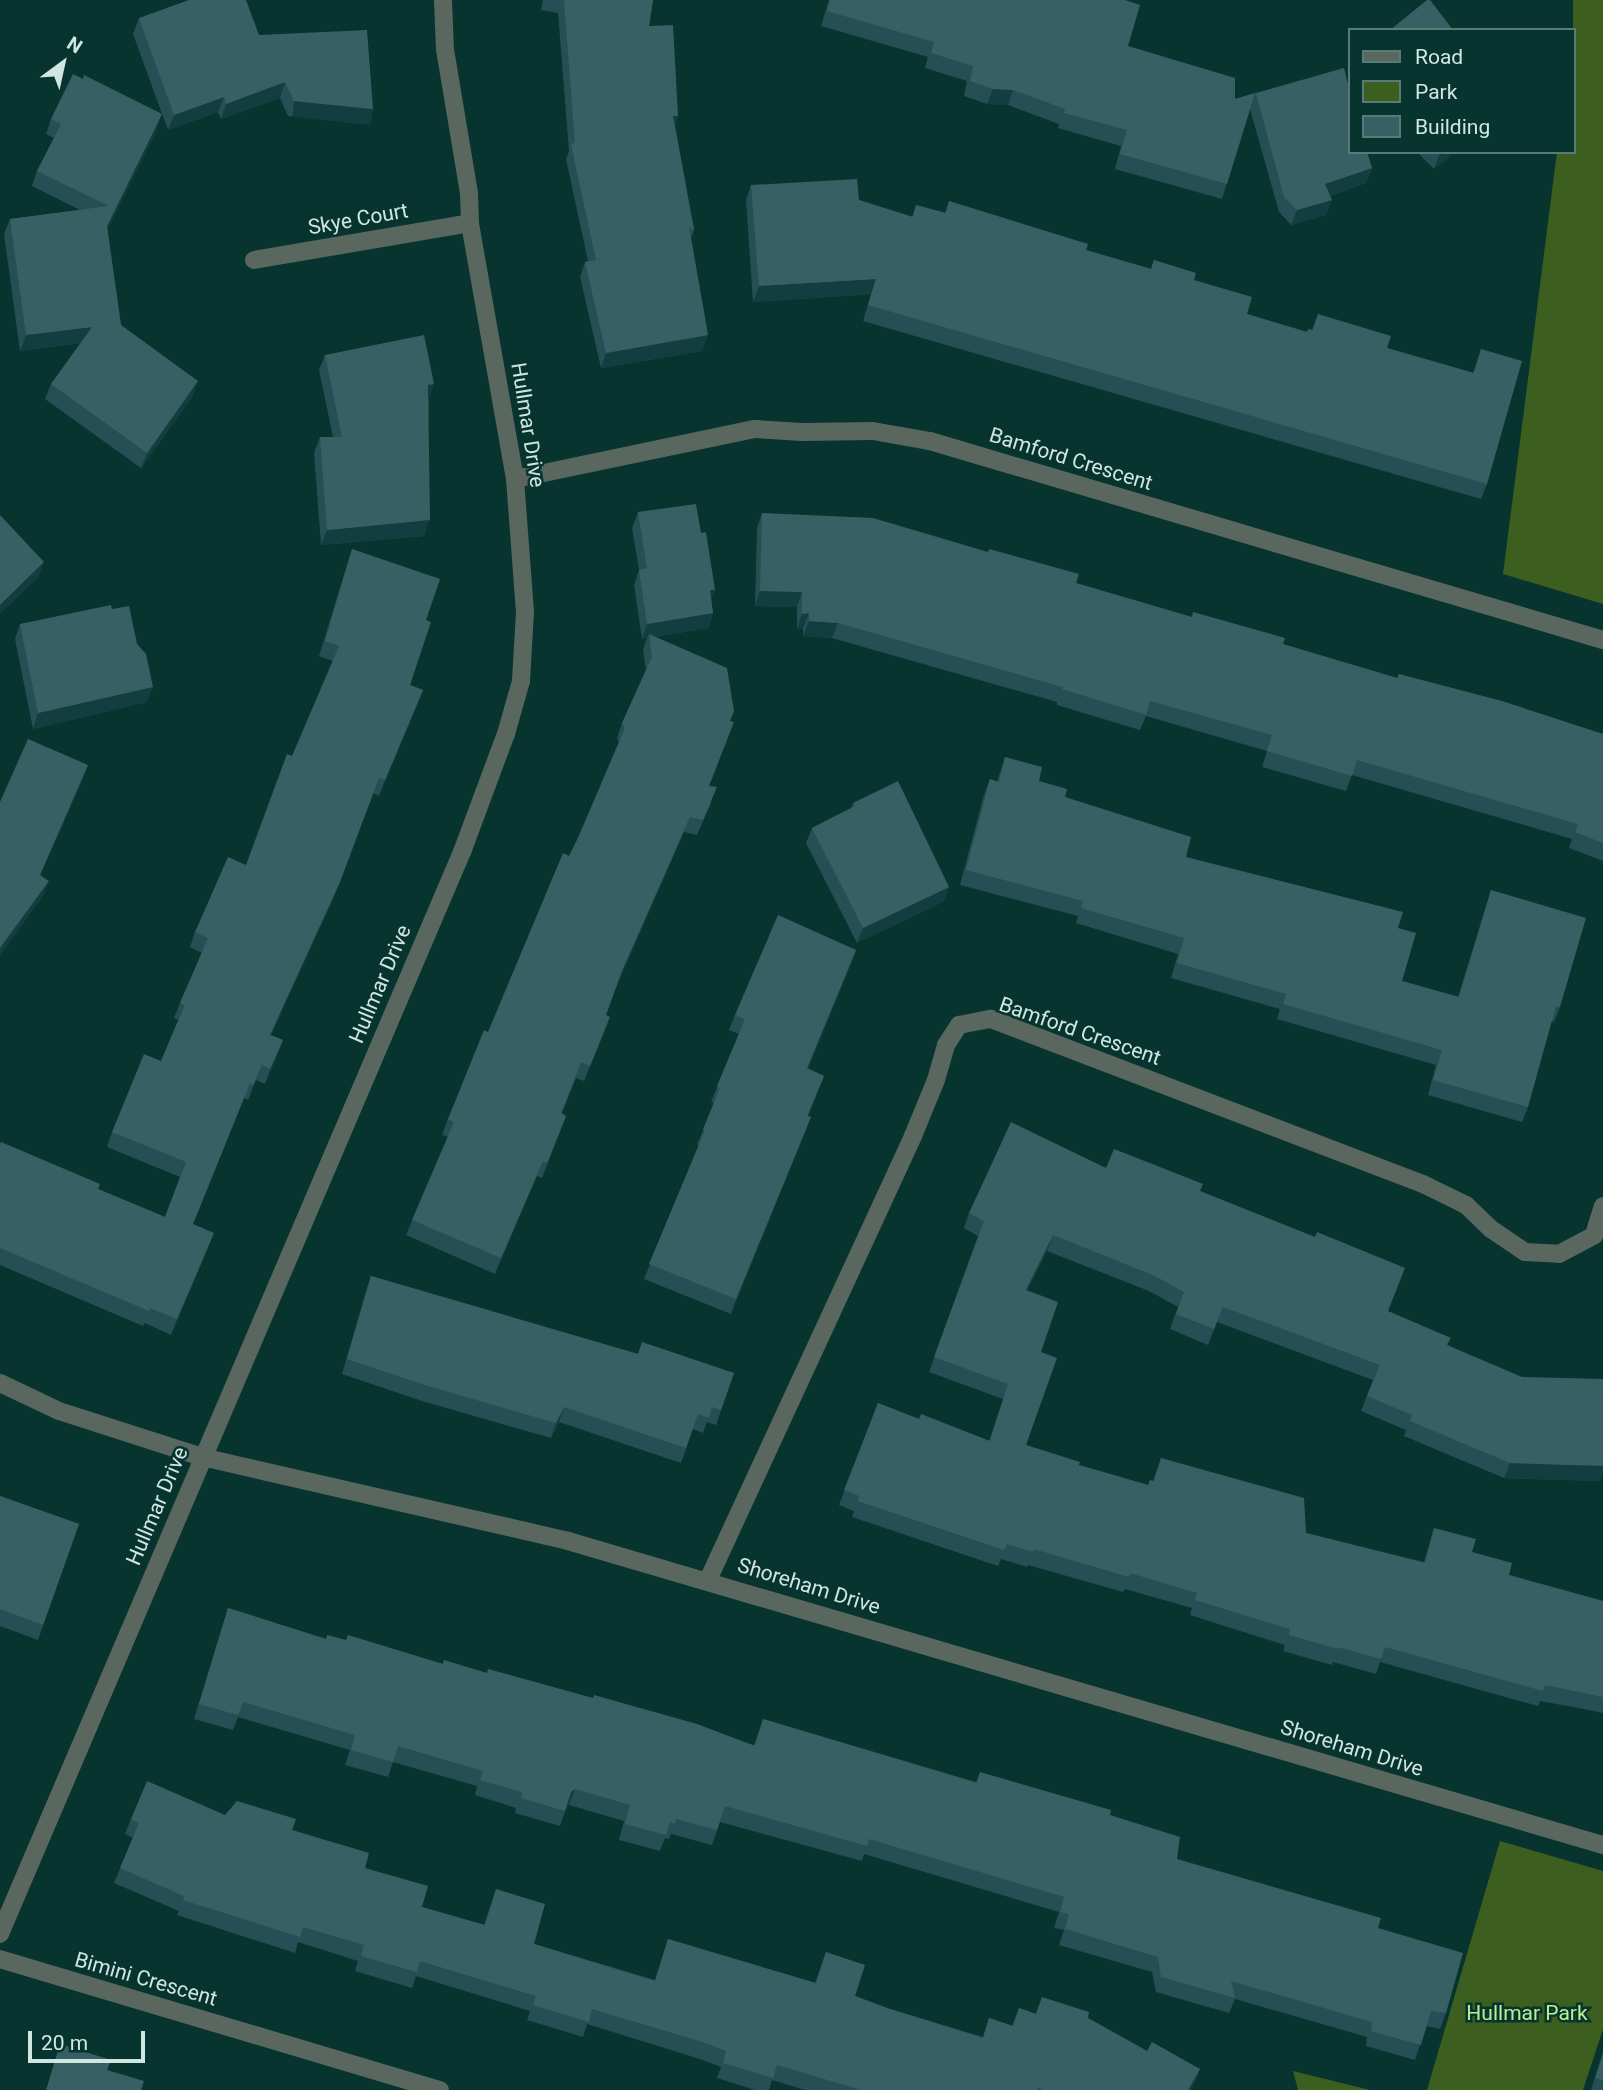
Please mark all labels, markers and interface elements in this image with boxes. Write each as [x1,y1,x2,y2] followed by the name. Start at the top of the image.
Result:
[28,28,98,98] north arrow
[1348,28,1575,154] legend
[63,32,87,58] text: N
[1415,45,1463,69] text: Road
[1415,80,1457,104] text: Park
[1415,115,1490,139] text: Building
[306,198,410,240] street label: Skye Court
[506,361,550,489] street label: Hullmar Drive
[986,422,1156,496] street label: Bamford Crescent
[344,921,416,1047] street label: Hullmar Drive
[996,992,1164,1070] street label: Bamford Crescent
[121,1443,193,1569] street label: Hullmar Drive
[735,1552,883,1620] street label: Shoreham Drive
[1278,1714,1426,1782] street label: Shoreham Drive
[72,1947,220,2011] street label: Bimini Crescent
[1466,2000,1588,2026] park label: Hullmar Park
[32,2016,149,2060] scale bar
[41,2031,88,2055] text: 20 m

